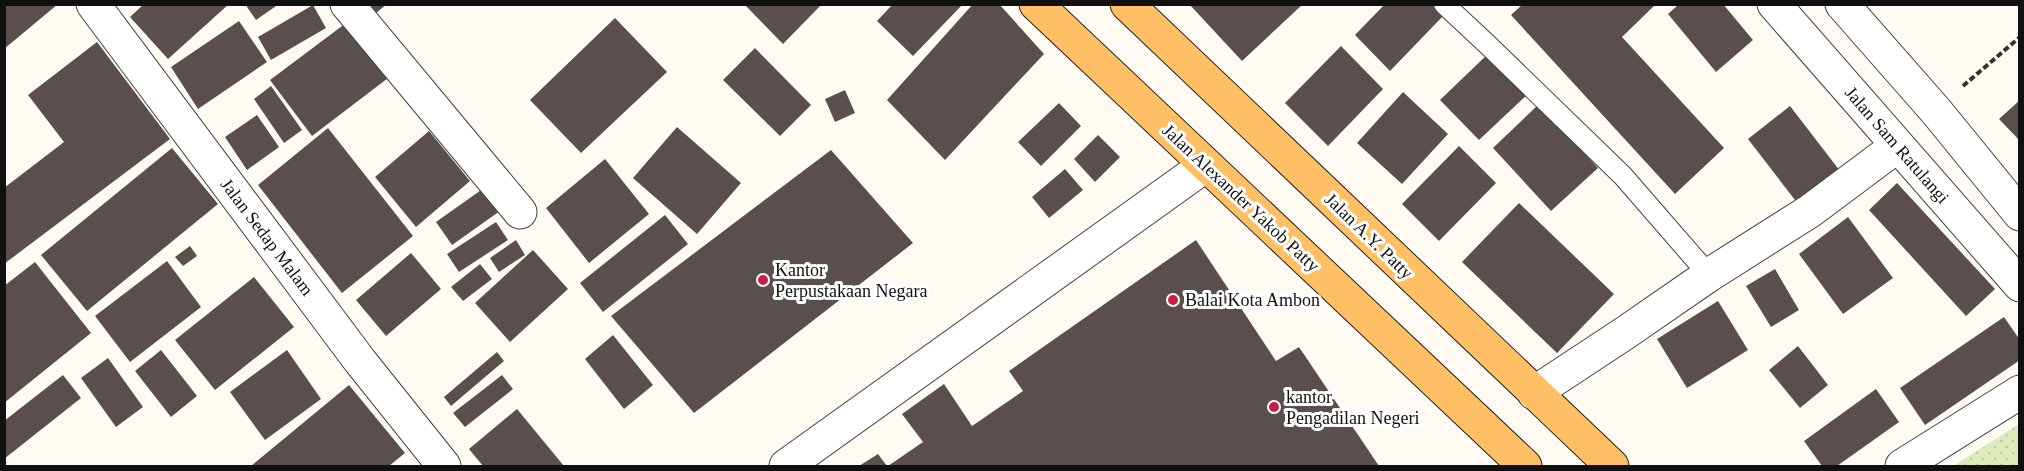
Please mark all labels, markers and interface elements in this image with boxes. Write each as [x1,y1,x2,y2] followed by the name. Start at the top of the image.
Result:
[1841,83,1953,207] street label: Jalan Sam Ratulangi
[1158,120,1324,276] street label: Jalan Alexander Yakob Patty
[217,175,317,299] street label: Jalan Sedap Malam
[1321,189,1417,283] street label: Jalan A.Y. Patty
[775,260,927,301] place label: Kantor Perpustakaan Negara
[756,273,770,287] marker: Kantor Perpustakaan Negara
[1185,290,1320,310] place label: Balai Kota Ambon
[1166,293,1180,307] marker: Balai Kota Ambon
[1286,387,1419,428] place label: kantor Pengadilan Negeri
[1267,400,1281,414] marker: kantor Pengadilan Negeri

